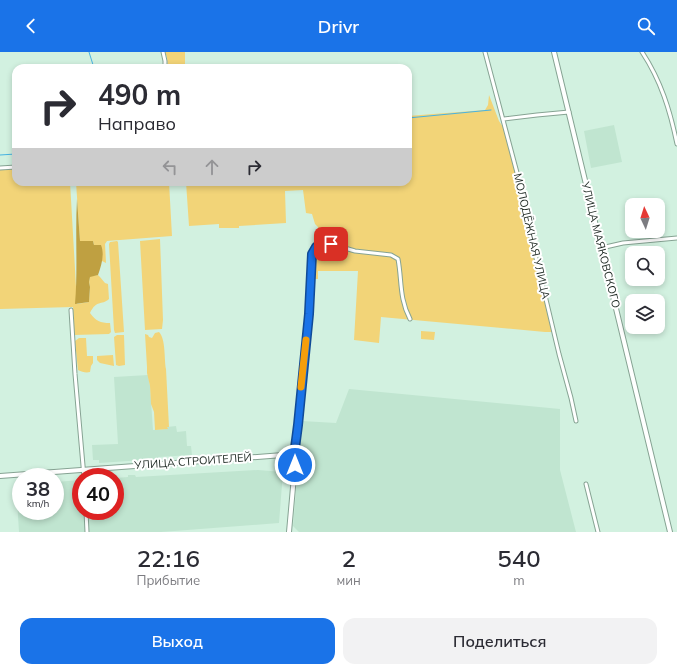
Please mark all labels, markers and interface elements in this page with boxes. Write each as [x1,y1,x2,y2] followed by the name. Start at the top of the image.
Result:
[20,15,42,37] icon: back
[318,15,359,38] text: Drivr
[635,15,657,37] icon: search
[98,77,181,112] text: 490 m
[32,80,84,132] icon: right
[98,112,176,135] text: Направо
[159,156,181,178] icon: left
[201,156,223,178] icon: ahead
[243,156,265,178] icon: right
[511,172,553,300] street label: МОЛОДЁЖНАЯ УЛИЦА
[578,179,623,310] street label: УЛИЦА МАЯКОВСКОГО
[625,198,665,238] north arrow
[625,198,665,334] map controls
[314,227,348,261] pin
[320,233,342,255] icon: arrive
[625,246,665,286] button: search
[625,294,665,334] button: layers
[274,444,316,486] position arrow
[133,450,252,472] street label: УЛИЦА СТРОИТЕЛЕЙ
[72,468,124,520] speed limit sign: 40
[26,476,50,501] text: 38
[27,497,49,510] text: km/h
[137,543,200,573] text: 22:16
[342,543,356,573] text: 2
[497,543,541,573] text: 540
[136,572,200,588] text: Прибытие
[337,572,361,588] text: мин
[513,572,525,588] text: m
[20,618,335,664] button: Выход
[343,618,657,664] button: Поделиться

